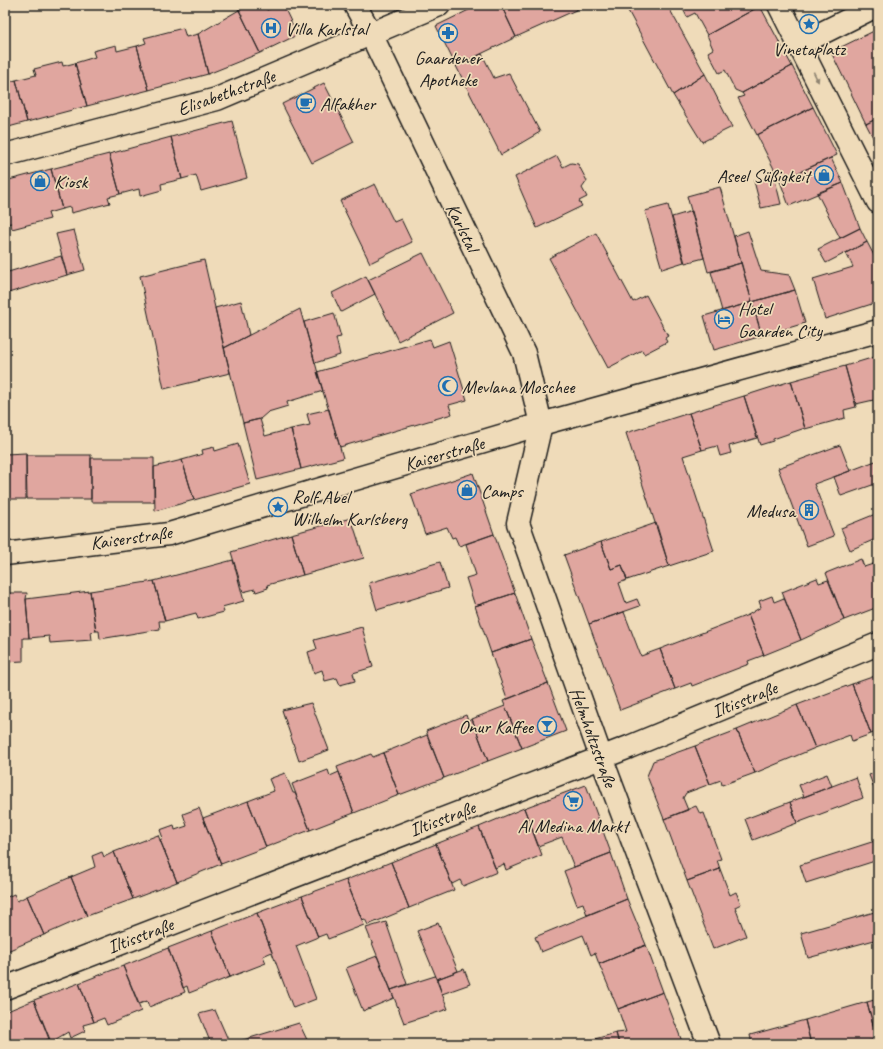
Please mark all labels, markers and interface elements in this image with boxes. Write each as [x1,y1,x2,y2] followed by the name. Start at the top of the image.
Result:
[798,13,820,35] place icon: Vinetaplatz
[260,17,282,39] hospital icon: Villa Karlstal
[285,17,371,41] place label: Villa Karlstal
[437,22,459,44] pharmacy icon: Gaardener Apotheke
[773,37,846,61] place label: Vinetaplatz
[414,46,484,92] place label: Gaardener Apotheke
[174,64,280,122] street label: Elisabethstraße
[813,71,819,82] one-way arrow
[295,92,317,114] cafe icon: Alfakher
[320,92,377,116] place label: Alfakher
[717,164,813,188] place label: Aseel Süßigkeit
[813,164,835,186] shop icon: Aseel Süßigkeit
[29,170,51,192] shop icon: Kiosk
[54,170,88,194] place label: Kiosk
[440,199,486,259] street label: Karlstal
[738,297,824,343] place label: Hotel Gaarden City
[713,308,735,330] hotel icon: Hotel Gaarden City
[437,375,459,397] mosque icon: Mevlana Moschee
[462,375,576,399] place label: Mevlana Moschee
[402,431,489,477] street label: Kaiserstraße
[456,479,478,501] shop icon: Camps
[481,479,524,503] place label: Camps
[292,485,409,531] place label: Rolf Abel Wilhelm Karlsberg
[267,496,289,518] place icon: Rolf Abel Wilhelm Karlsberg
[746,499,797,523] place label: Medusa
[798,499,820,521] building icon: Medusa
[89,520,175,556] street label: Kaiserstraße
[708,675,782,724] street label: Iltisstraße
[564,684,623,792] street label: Helmholtzstraße
[458,715,535,739] place label: Onur Kaffee
[536,715,558,737] bar icon: Onur Kaffee
[562,790,584,812] supermarket icon: Al Medina Markt
[406,795,480,842] street label: Iltisstraße
[517,814,631,838] place label: Al Medina Markt
[104,912,178,959] street label: Iltisstraße

